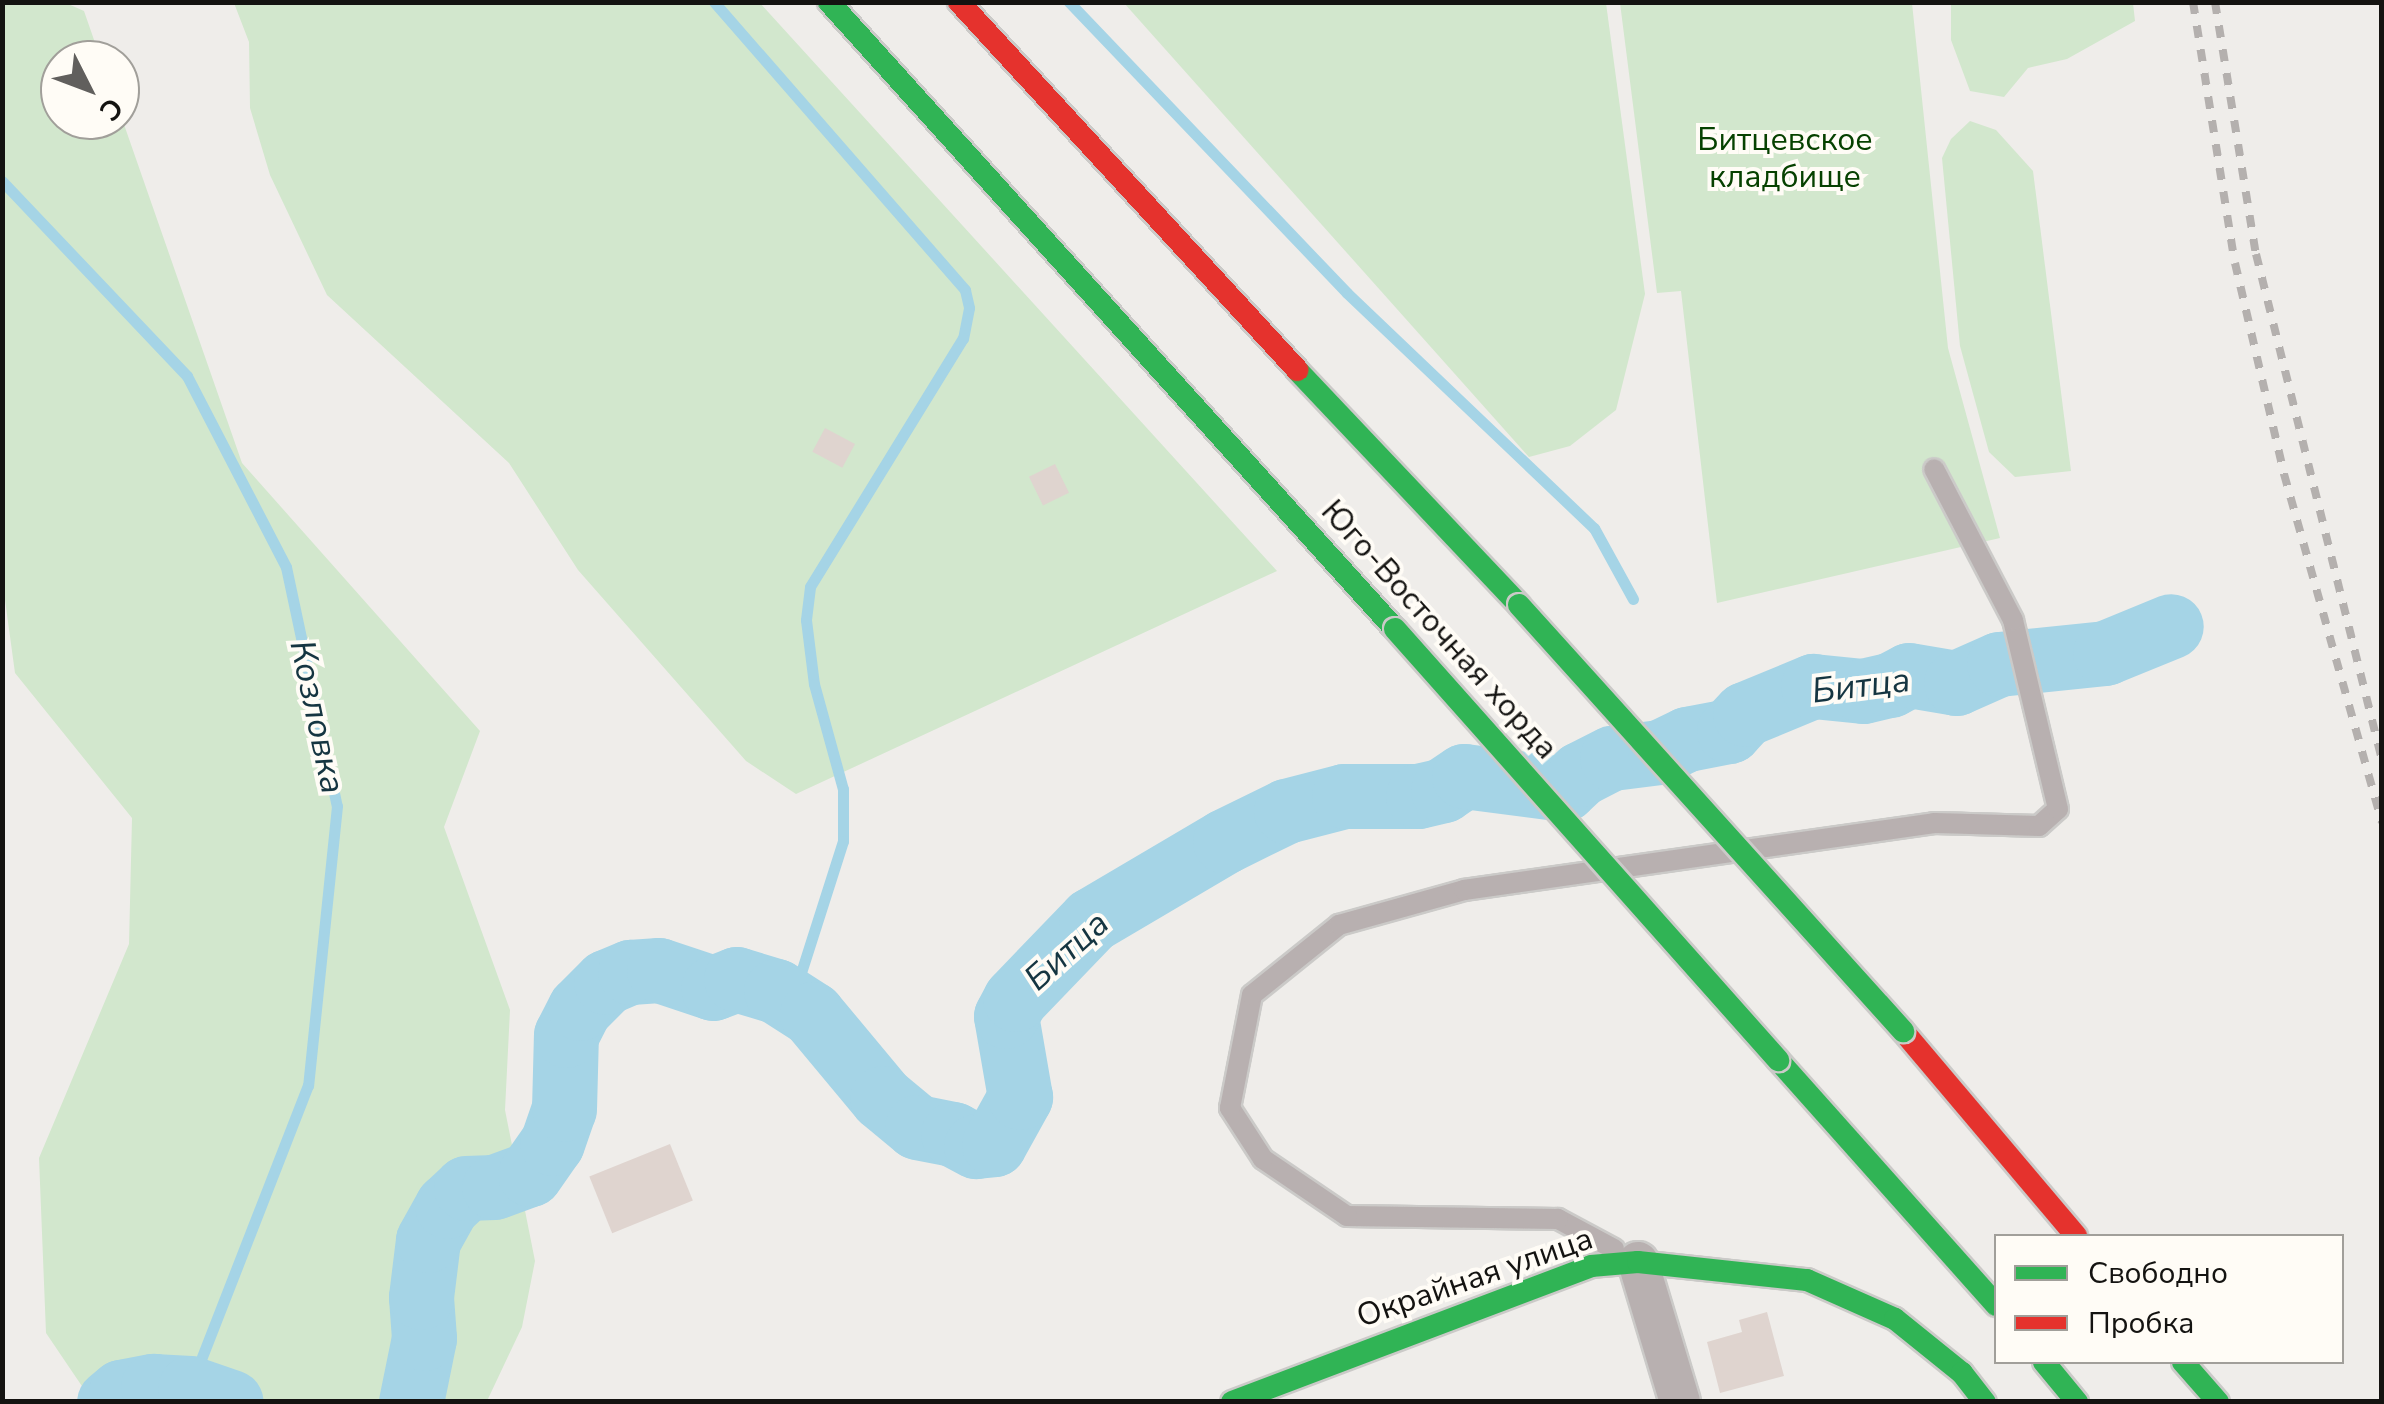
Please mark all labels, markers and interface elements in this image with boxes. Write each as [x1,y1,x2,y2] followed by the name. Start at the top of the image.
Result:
[40,40,140,140] north arrow
[90,89,131,129] text: С
[1697,122,1873,197] park label: Битцевское кладбище
[1313,493,1565,767] street label: Юго-Восточная хорда
[280,636,354,798] water label: Козловка
[1809,659,1913,713] water label: Битца
[1016,902,1118,1000] water label: Битца
[1352,1220,1598,1336] street label: Окрайная улица
[1994,1234,2344,1364] legend
[2088,1253,2228,1294] text: Свободно
[2088,1303,2194,1344] text: Пробка

